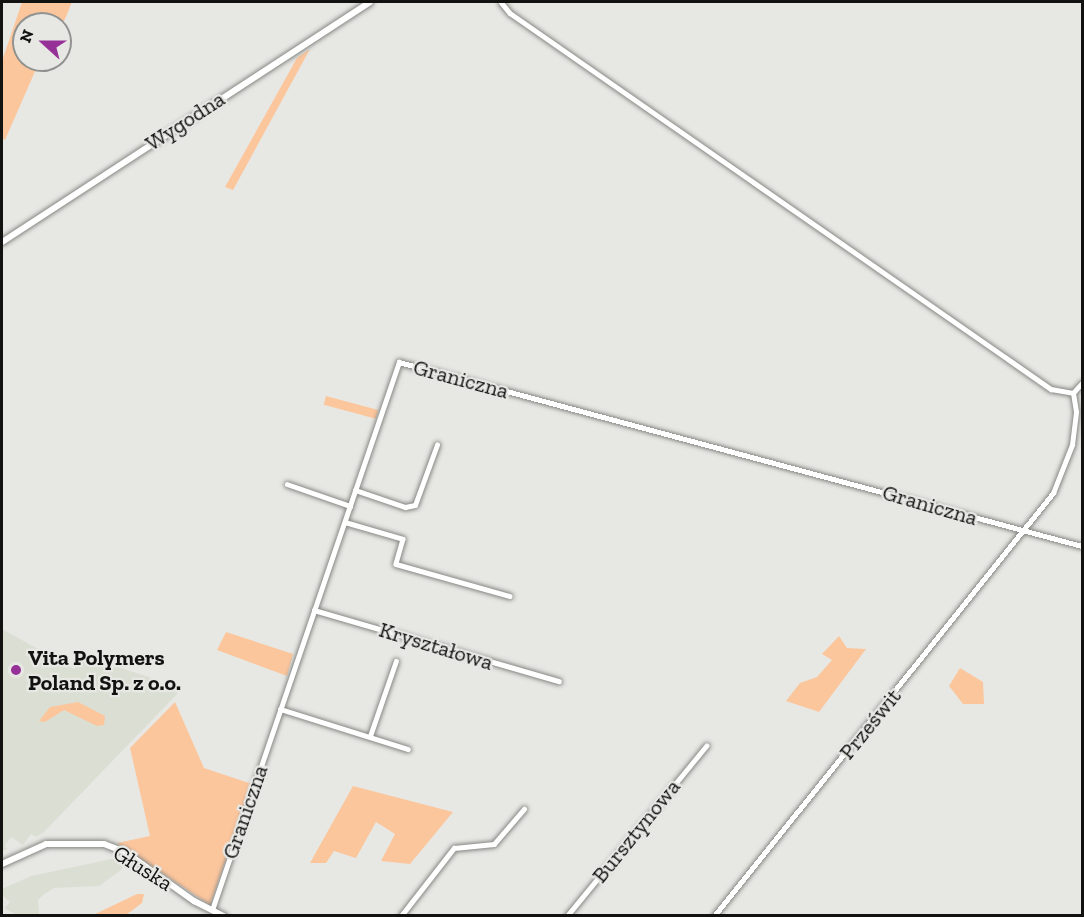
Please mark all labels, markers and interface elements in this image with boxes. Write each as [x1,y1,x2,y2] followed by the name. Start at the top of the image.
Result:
[12,12,72,72] north arrow
[16,27,38,45] text: N
[140,86,230,156] street label: Wygodna
[411,354,511,404] street label: Graniczna
[880,479,980,531] street label: Graniczna
[376,616,496,676] street label: Kryształowa
[28,644,181,696] place label: Vita Polymers Poland Sp. z o.o.
[9,663,23,677] marker: Vita Polymers Poland Sp. z o.o.
[834,683,906,765] street label: Prześwit
[217,762,273,862] street label: Graniczna
[586,774,686,888] street label: Bursztynowa
[108,840,178,896] street label: Głuska

